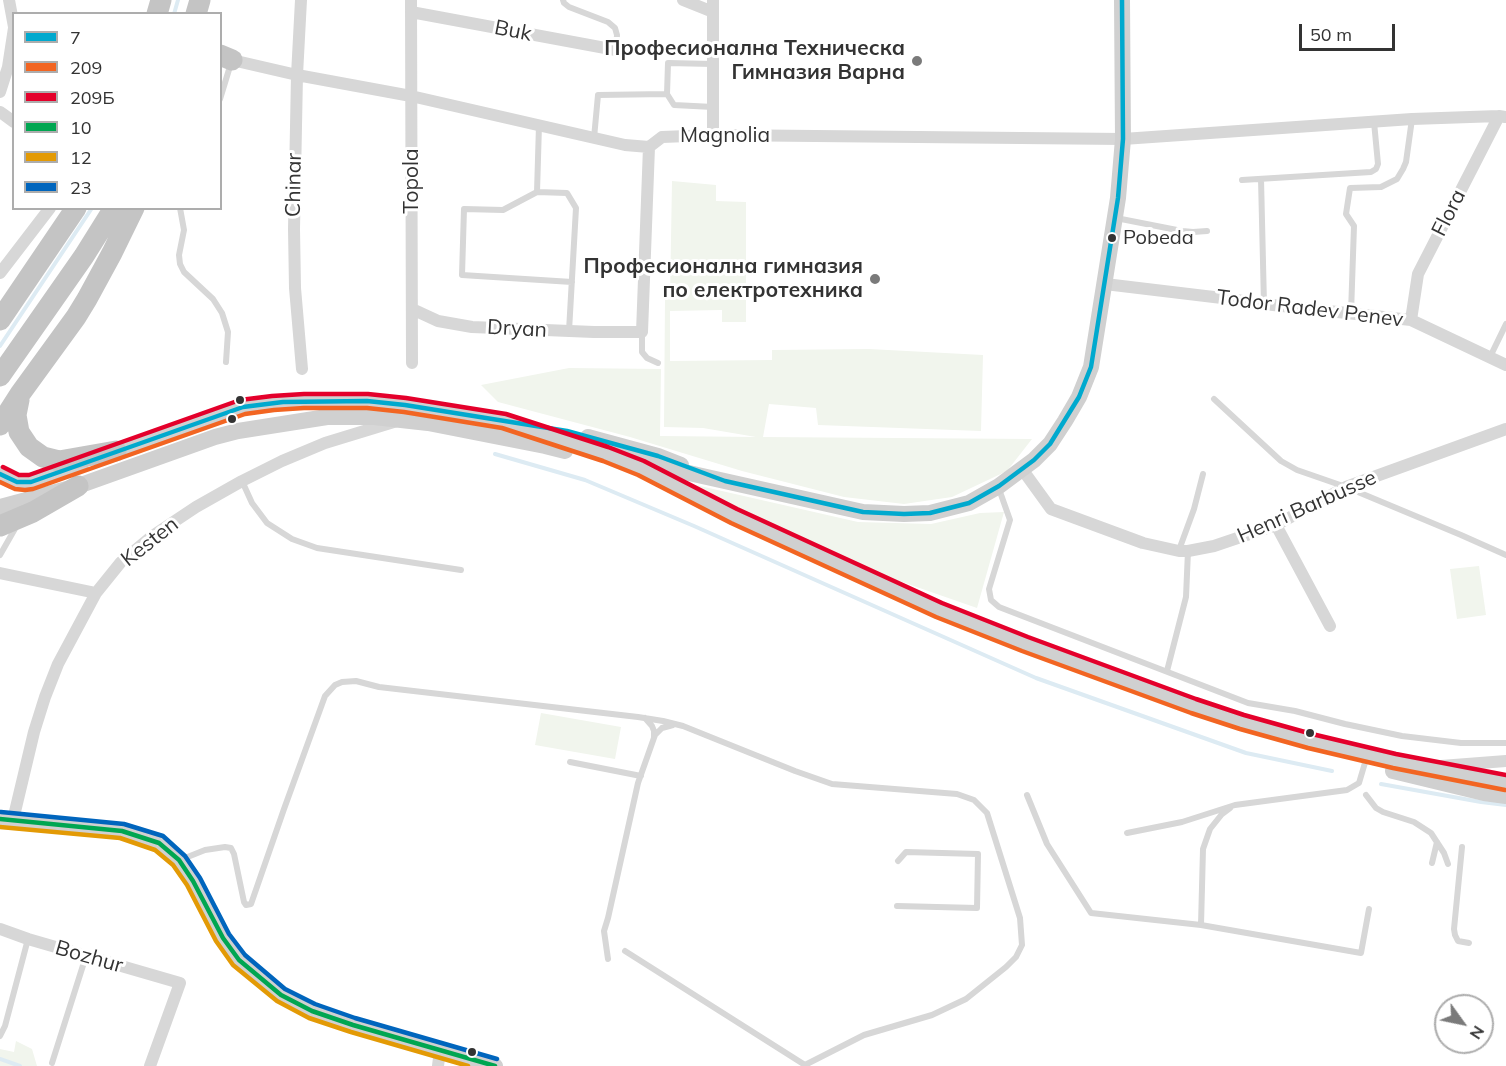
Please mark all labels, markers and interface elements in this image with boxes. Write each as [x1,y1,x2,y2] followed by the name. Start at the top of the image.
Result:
[12,12,222,210] legend
[1302,12,1398,50] scale bar
[492,15,534,47] street label: Buk
[1310,23,1352,46] text: 50 m
[70,26,81,49] text: 7
[604,36,905,86] place label: Професионална Техническа Гимназия Варна
[910,54,924,68] marker: Професионална Техническа Гимназия Варна
[70,56,102,79] text: 209
[70,86,115,109] text: 209Б
[70,116,92,139] text: 10
[680,123,770,149] street label: Magnolia
[70,146,92,169] text: 12
[399,148,425,214] street label: Topola
[281,153,307,217] street label: Chinar
[70,176,92,199] text: 23
[1427,185,1471,241] street label: Flora
[1123,226,1194,250] place label: Pobeda
[1106,232,1118,244] marker: Pobeda
[584,254,863,304] place label: Професионална гимназия по електротехника
[868,272,882,286] marker: Професионална гимназия по електротехника
[1215,285,1405,333] street label: Todor Radev Penev
[486,315,548,343] street label: Dryan
[234,394,246,406] unlabelled marker
[226,413,238,425] unlabelled marker
[1234,465,1380,549] street label: Henri Barbusse
[116,512,184,572] street label: Kesten
[1304,727,1316,739] unlabelled marker
[52,935,126,979] street label: Bozhur
[1434,994,1494,1054] north arrow
[1466,1022,1489,1043] text: N
[466,1046,478,1058] unlabelled marker

